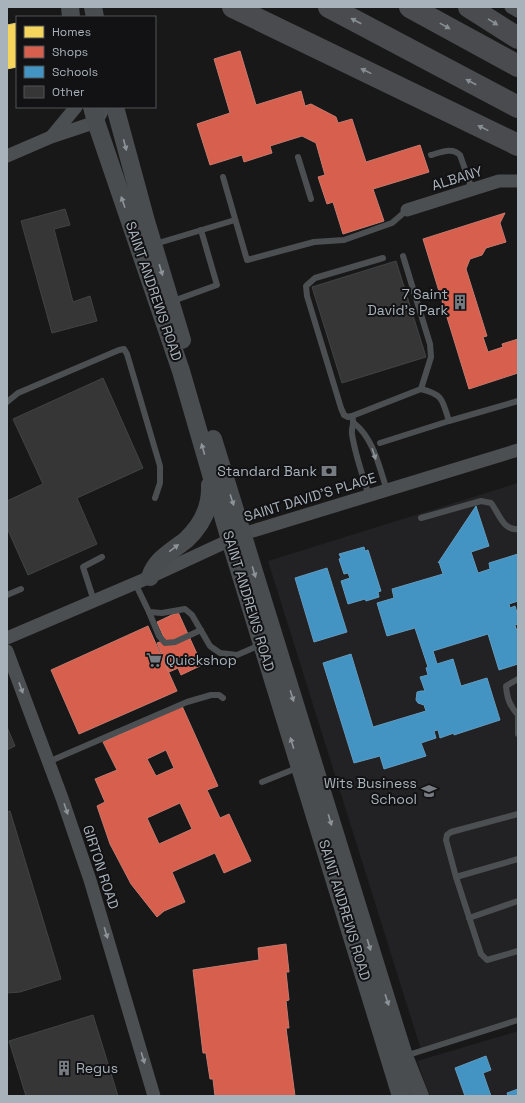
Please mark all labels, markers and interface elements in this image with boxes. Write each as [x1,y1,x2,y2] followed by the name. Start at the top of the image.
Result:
[16,16,156,108] legend
[351,18,362,25] one-way arrow
[487,19,499,26] one-way arrow
[439,22,450,29] one-way arrow
[52,24,91,40] text: Homes
[52,44,88,60] text: Shops
[52,64,98,80] text: Schools
[360,68,372,74] one-way arrow
[465,79,477,86] one-way arrow
[52,84,85,100] text: Other
[477,125,489,131] one-way arrow
[122,139,128,151] one-way arrow
[429,162,485,194] street label: ALBANY
[120,195,126,207] one-way arrow
[122,219,186,363] street label: SAINT ANDREWS ROAD
[158,264,164,276] one-way arrow
[367,285,448,319] place label: 7 Saint David's Park
[451,293,469,311] building icon: 7 Saint David's Park
[200,442,206,454] one-way arrow
[372,448,378,460] one-way arrow
[217,462,317,480] place label: Standard Bank
[320,462,338,480] bank icon: Standard Bank
[242,468,378,526] street label: SAINT DAVID'S PLACE
[230,495,236,507] one-way arrow
[219,529,279,673] street label: SAINT ANDREWS ROAD
[169,544,180,552] one-way arrow
[251,566,257,578] one-way arrow
[145,651,163,669] supermarket icon: Quickshop
[166,651,237,669] place label: Quickshop
[18,682,24,694] one-way arrow
[289,691,295,703] one-way arrow
[289,737,295,749] one-way arrow
[324,774,417,808] place label: Wits Business School
[420,782,438,800] school or university icon: Wits Business School
[63,804,69,816] one-way arrow
[327,815,333,827] one-way arrow
[79,823,123,911] street label: GIRTON ROAD
[315,838,375,982] street label: SAINT ANDREWS ROAD
[103,927,109,939] one-way arrow
[366,939,372,951] one-way arrow
[384,994,390,1006] one-way arrow
[140,1052,146,1064] one-way arrow
[55,1059,73,1077] building icon: Regus
[76,1059,118,1077] place label: Regus

